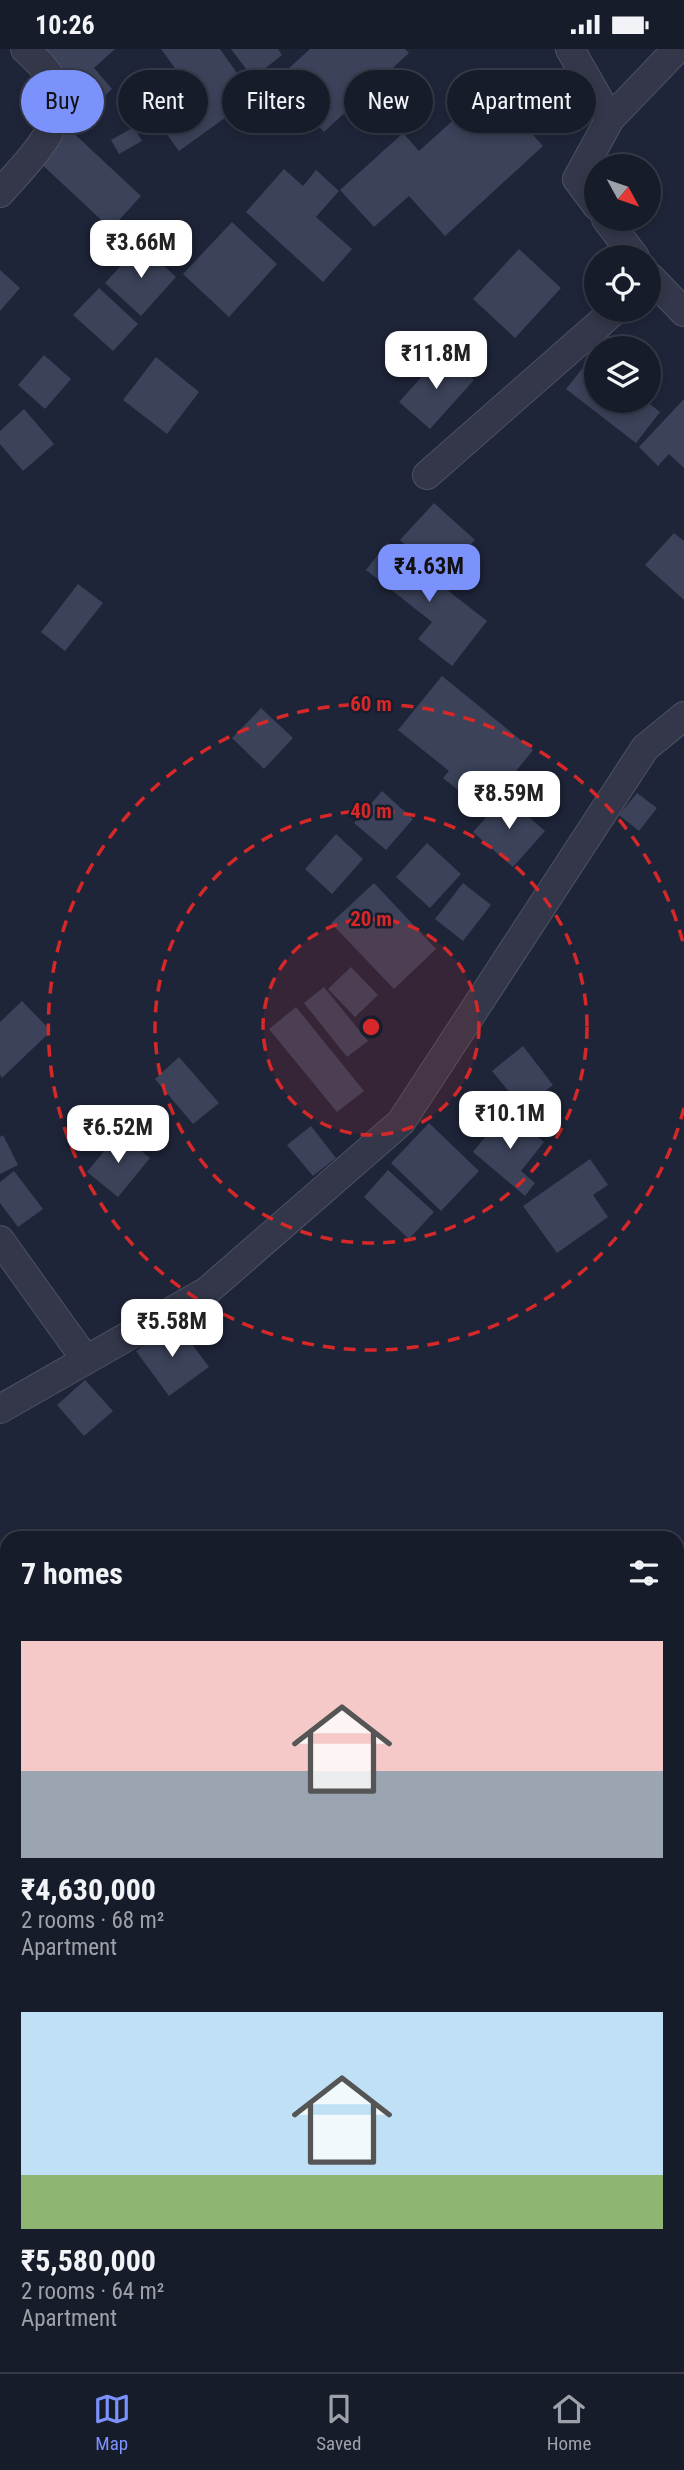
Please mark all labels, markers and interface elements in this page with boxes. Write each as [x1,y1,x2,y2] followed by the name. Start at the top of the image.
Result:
[35,10,95,40] text: 10:26
[21,70,104,133] chip: Buy
[118,70,208,133] chip: Rent
[222,70,330,133] chip: Filters
[344,70,433,133] chip: New
[447,70,596,133] chip: Apartment
[584,154,662,231] north arrow
[584,154,661,413] map controls
[84,221,198,280] pin: ₹3.66M
[106,229,176,256] text: ₹3.66M
[584,245,661,322] button: locate
[379,331,493,391] pin: ₹11.8M
[584,336,661,413] button: layers
[401,340,471,367] text: ₹11.8M
[372,545,486,604] pin: ₹4.63M
[394,553,464,580] text: ₹4.63M
[350,692,392,716] text: 60 m
[452,771,566,831] pin: ₹8.59M
[474,780,544,807] text: ₹8.59M
[350,799,392,823] text: 40 m
[350,907,392,931] text: 20 m
[359,1015,383,1039] centre of rings
[453,1091,567,1151] pin: ₹10.1M
[475,1100,545,1127] text: ₹10.1M
[61,1105,175,1165] pin: ₹6.52M
[83,1114,153,1141] text: ₹6.52M
[115,1299,229,1359] pin: ₹5.58M
[137,1308,207,1335] text: ₹5.58M
[625,1554,663,1592] icon: filters
[21,1556,123,1591] text: 7 homes
[279,1686,405,1812] icon: home
[21,1872,156,1907] text: ₹4,630,000
[21,1907,164,1934] text: 2 rooms · 68 m²
[21,1934,117,1961] text: Apartment
[279,2057,405,2183] icon: home
[21,2243,156,2278] text: ₹5,580,000
[21,2278,164,2305] text: 2 rooms · 64 m²
[21,2305,117,2332] text: Apartment
[93,2390,131,2455] tab: Map
[316,2390,361,2455] tab: Saved
[547,2390,591,2455] tab: Home

